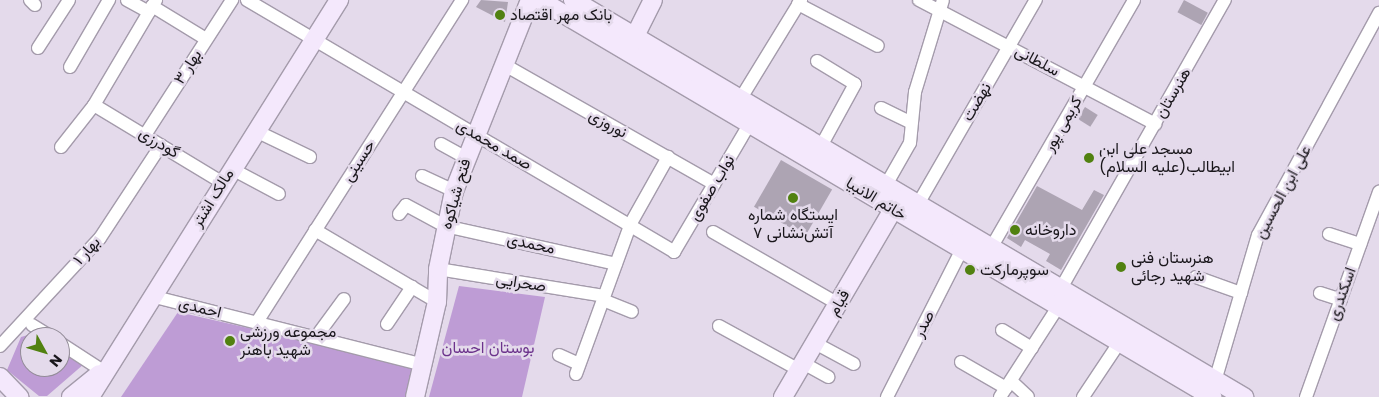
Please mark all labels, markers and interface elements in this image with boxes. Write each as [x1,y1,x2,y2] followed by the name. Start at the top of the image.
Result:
[510,5,612,25] place label: بانک مهر اقتصاد
[494,9,506,21] marker: بانک مهر اقتصاد
[1011,41,1063,81] street label: سلطانی
[170,46,206,88] street label: بهار ۳
[1151,64,1195,122] street label: هنرستان
[958,79,996,125] street label: نهضت
[1039,93,1087,155] street label: کریمی پور
[586,106,630,142] street label: نوروزی
[453,116,535,174] street label: صمد محمدی
[135,123,183,163] street label: گودرزی
[338,137,380,185] street label: حسینی
[1099,139,1235,177] place label: مسجد علی ابن ابیطالب(علیه السلام)
[1250,142,1316,242] street label: علی ابن الحسین
[685,152,739,224] street label: نواب صفوی
[1083,152,1095,164] marker: مسجد علی ابن ابیطالب(علیه السلام)
[437,156,475,232] street label: فتح شیاکوه
[188,165,238,231] street label: مالک اشتر
[842,173,910,225] street label: خاتم الانبیا
[787,192,799,204] marker: ایستگاه شماره ۷ آتش‌نشانی
[748,205,838,243] place label: ایستگاه شماره ۷ آتش‌نشانی
[1025,220,1076,240] place label: داروخانه
[1009,224,1021,236] marker: داروخانه
[505,230,557,258] street label: محمدی
[69,233,105,269] street label: بهار ۱
[1131,248,1214,286] place label: هنرستان فنی شهید رجائی
[980,260,1049,280] place label: سوپرمارکت
[1115,261,1127,273] marker: هنرستان فنی شهید رجائی
[964,264,976,276] marker: سوپرمارکت
[1324,265,1360,323] street label: اسکندری
[494,270,548,296] street label: صحرایی
[824,287,854,319] street label: قیام
[177,293,223,323] street label: احمدی
[909,307,939,341] street label: صدر
[240,322,336,360] place label: مجموعه ورزشی شهید باهنر
[20,327,70,377] north arrow
[224,335,236,347] marker: مجموعه ورزشی شهید باهنر
[442,338,534,358] park label: بوستان احسان
[45,350,67,371] text: N

